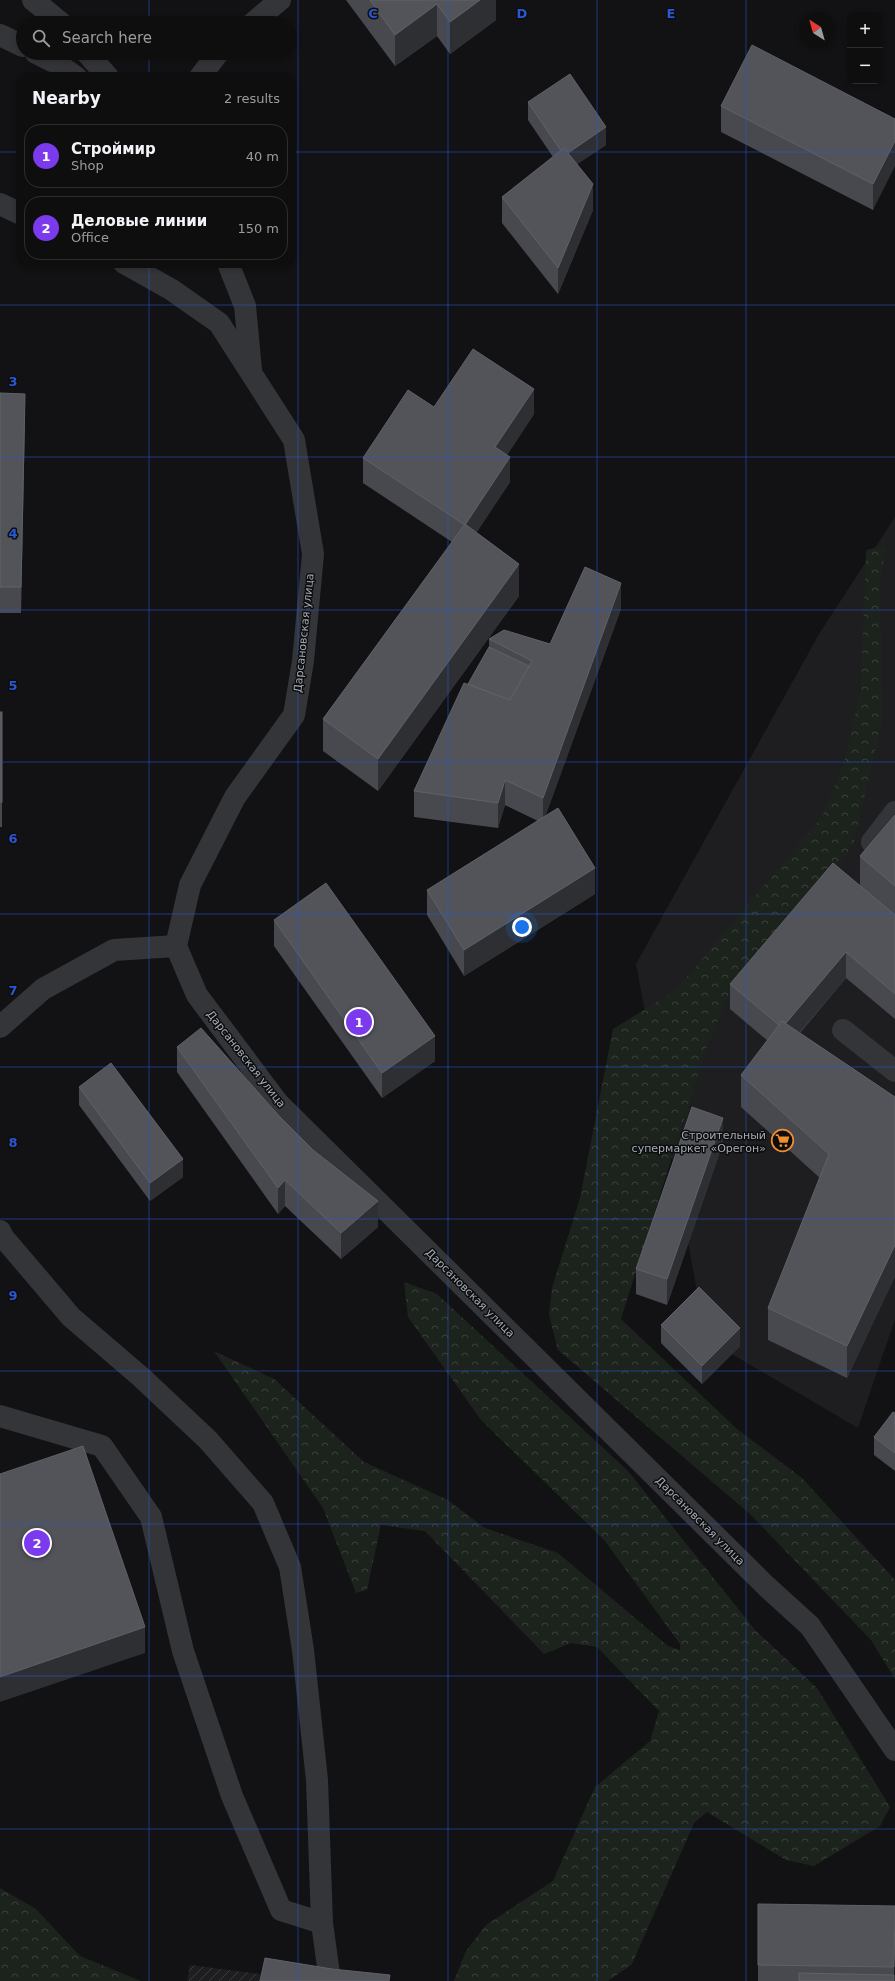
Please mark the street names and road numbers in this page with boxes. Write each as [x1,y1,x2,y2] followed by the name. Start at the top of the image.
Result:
[291,573,317,693] street label: Дарсановская улица
[204,1008,288,1110] street label: Дарсановская улица
[423,1246,517,1340] street label: Дарсановская улица
[653,1474,747,1568] street label: Дарсановская улица

